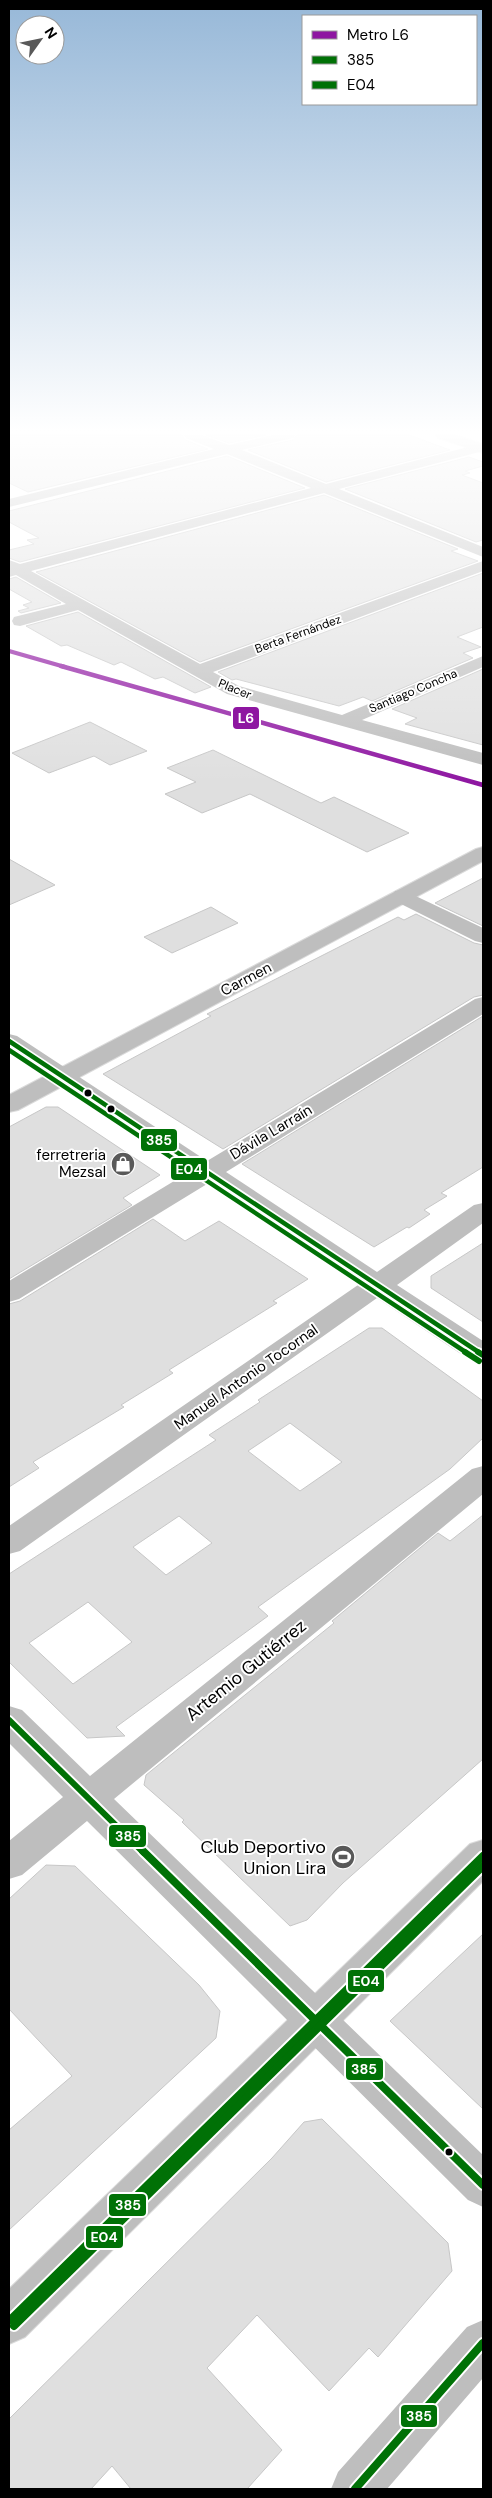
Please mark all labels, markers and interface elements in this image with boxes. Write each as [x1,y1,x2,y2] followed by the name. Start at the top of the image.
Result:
[15,15,65,65] north arrow
[302,15,477,105] legend
[41,24,61,42] text: N
[347,25,409,45] text: Metro L6
[347,50,374,70] text: 385
[347,75,375,95] text: E04
[253,611,343,657] street label: Berta Fernández
[367,665,459,717] street label: Santiago Concha
[216,675,254,703] street label: Placer
[232,706,260,730] line badge: L6
[238,709,254,727] text: L6
[217,957,275,1001] street label: Carmen
[83,1088,93,1098] unlabelled marker
[226,1100,316,1164] street label: Dávila Larraín
[106,1104,116,1114] unlabelled marker
[140,1128,178,1152] line badge: 385
[146,1131,172,1149] text: 385
[37,1145,106,1182] place label: ferretreria Mezsal
[110,1151,136,1177] shop icon: ferretreria Mezsal
[170,1157,208,1181] line badge: E04
[175,1160,203,1178] text: E04
[170,1320,322,1434] street label: Manuel Antonio Tocornal
[181,1614,311,1726] street label: Artemio Gutiérrez
[108,1824,147,1848] line badge: 385
[115,1827,141,1845] text: 385
[200,1835,326,1880] place label: Club Deportivo Union Lira
[330,1844,356,1870] sports icon: Club Deportivo Union Lira
[347,1969,385,1993] line badge: E04
[352,1972,380,1990] text: E04
[345,2057,384,2081] line badge: 385
[351,2060,377,2078] text: 385
[444,2147,454,2157] unlabelled marker
[108,2193,147,2217] line badge: 385
[115,2196,141,2214] text: 385
[85,2225,124,2249] line badge: E04
[90,2228,118,2246] text: E04
[400,2404,438,2428] line badge: 385
[406,2407,432,2425] text: 385

